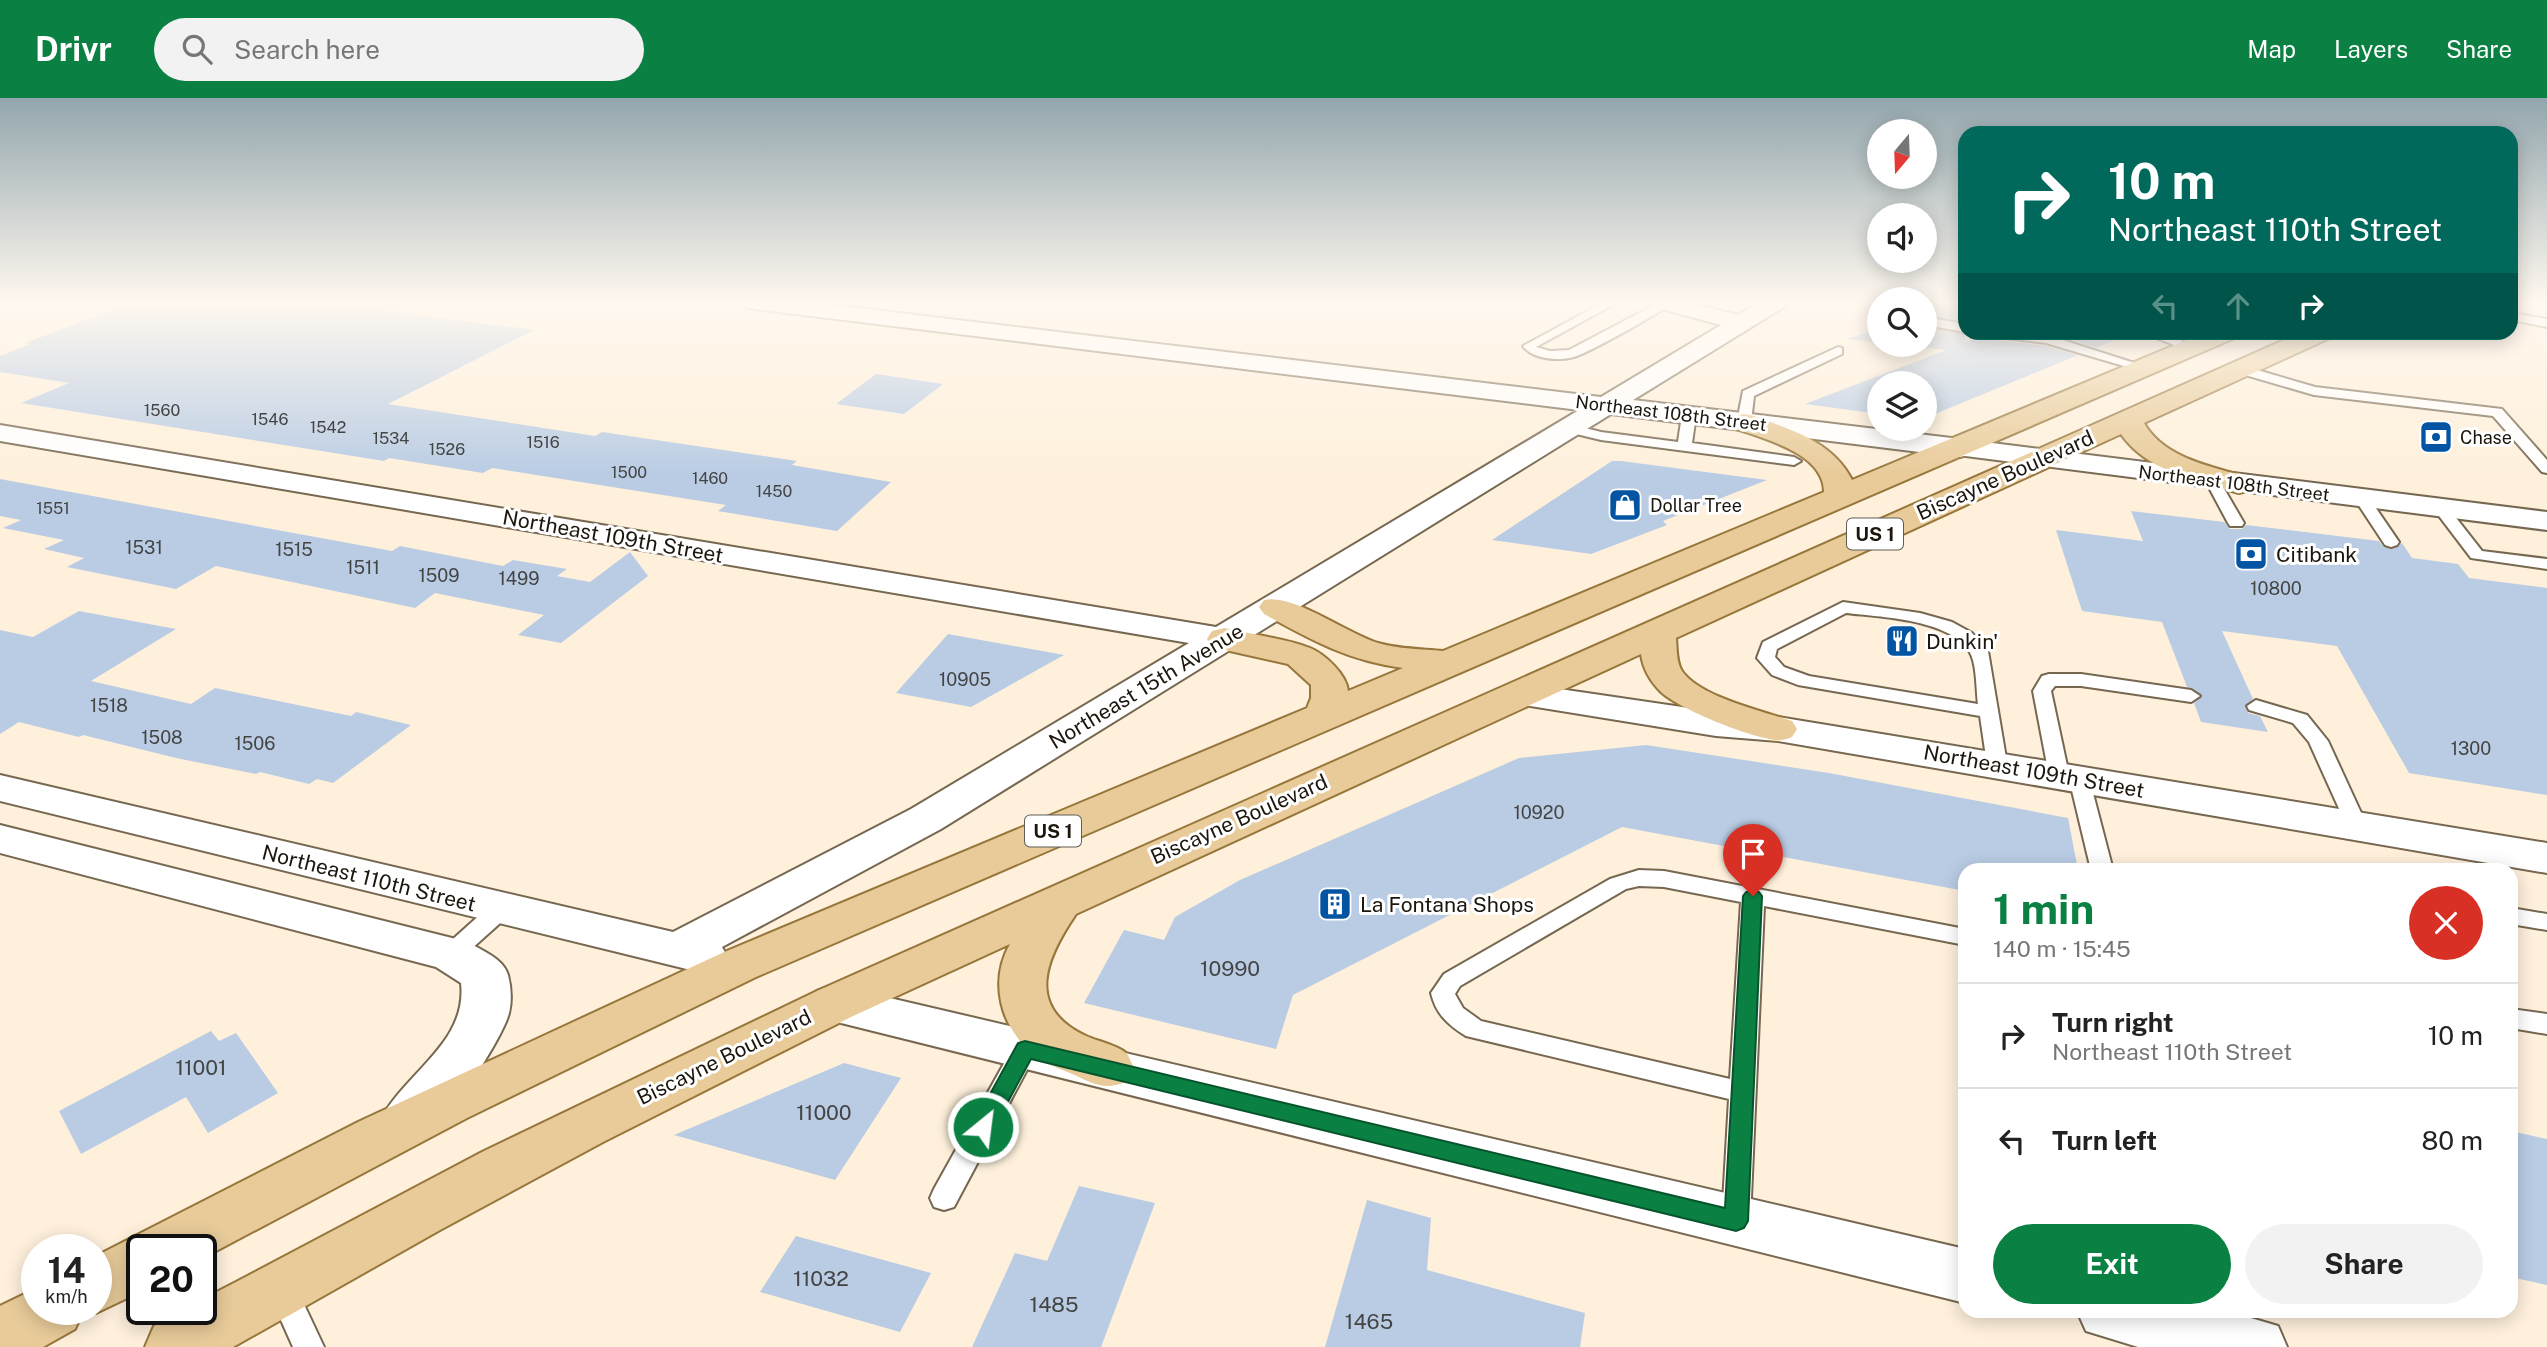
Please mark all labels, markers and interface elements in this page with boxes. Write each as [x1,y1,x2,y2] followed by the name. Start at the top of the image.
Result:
[154,18,644,81] search box
[35,30,112,68] text: Drivr
[178,30,216,68] icon: search
[234,34,380,65] text: Search here
[2247,35,2296,63] text: Map
[2334,35,2408,63] text: Layers
[2446,35,2512,63] text: Share
[1867,119,1937,189] north arrow
[1867,119,1937,441] map controls
[2108,152,2215,210] text: 10 m
[1993,154,2084,245] icon: right
[1867,203,1937,273] button: sound
[2108,211,2442,248] text: Northeast 110th Street
[1867,287,1937,357] button: search
[2146,287,2184,325] icon: left
[2219,287,2257,325] icon: ahead
[2292,287,2330,325] icon: right
[1867,371,1937,441] button: layers
[1574,391,1768,435] street label: Northeast 108th Street
[144,401,180,420] house number: 1560
[252,410,288,429] house number: 1546
[310,418,346,437] house number: 1542
[2417,418,2455,456] bank icon: Chase
[1913,425,2097,525] street label: Biscayne Boulevard
[2460,427,2512,448] place label: Chase
[373,429,409,448] house number: 1534
[526,433,560,452] house number: 1516
[429,440,465,459] house number: 1526
[2137,461,2331,505] street label: Northeast 108th Street
[611,463,647,482] house number: 1500
[692,469,728,488] house number: 1460
[756,482,792,501] house number: 1450
[1606,486,1644,524] shop icon: Dollar Tree
[1650,495,1742,516] place label: Dollar Tree
[36,499,70,518] house number: 1551
[501,504,725,568] street label: Northeast 109th Street
[1847,518,1903,550] road number: US 1
[2232,535,2270,573] bank icon: Citibank
[125,537,163,558] house number: 1531
[275,539,313,560] house number: 1515
[2276,542,2357,567] place label: Citibank
[346,557,380,578] house number: 1511
[419,565,460,586] house number: 1509
[498,568,540,589] house number: 1499
[2250,578,2302,599] house number: 10800
[1044,618,1248,754] street label: Northeast 15th Avenue
[1883,622,1921,660] restaurant icon: Dunkin'
[1926,629,1998,654] place label: Dunkin'
[939,669,991,690] house number: 10905
[90,695,128,716] house number: 1518
[141,727,183,748] house number: 1508
[235,733,275,754] house number: 1506
[2451,738,2491,759] house number: 1300
[1922,739,2146,803] street label: Northeast 109th Street
[1147,769,1331,869] street label: Biscayne Boulevard
[1513,802,1565,823] house number: 10920
[1025,816,1081,846] road number: US 1
[1723,824,1783,896] pin
[1734,835,1772,873] icon: arrive
[260,839,478,917] street label: Northeast 110th Street
[1993,884,2094,933] text: 1 min
[1316,885,1354,923] building icon: La Fontana Shops
[2409,886,2483,960] button: close
[1360,892,1534,917] place label: La Fontana Shops
[1993,935,2131,962] text: 140 m · 15:45
[1200,956,1260,981] house number: 10990
[633,1004,815,1110] street label: Biscayne Boulevard
[2052,1007,2174,1038] text: Turn right
[1993,1017,2031,1055] icon: right
[2428,1020,2483,1051] text: 10 m
[2052,1038,2292,1065] text: Northeast 110th Street
[175,1055,227,1080] house number: 11001
[946,1090,1020,1164] position arrow
[796,1100,852,1125] house number: 11000
[1993,1122,2031,1160] icon: left
[2052,1125,2157,1156] text: Turn left
[2422,1125,2483,1156] text: 80 m
[1993,1224,2231,1304] button: Exit
[2245,1224,2483,1304] button: Share
[126,1234,217,1325] speed limit sign: 20
[48,1250,85,1291] text: 14
[793,1266,849,1291] house number: 11032
[45,1286,88,1307] text: km/h
[1030,1292,1078,1317] house number: 1485
[1345,1309,1393,1334] house number: 1465

